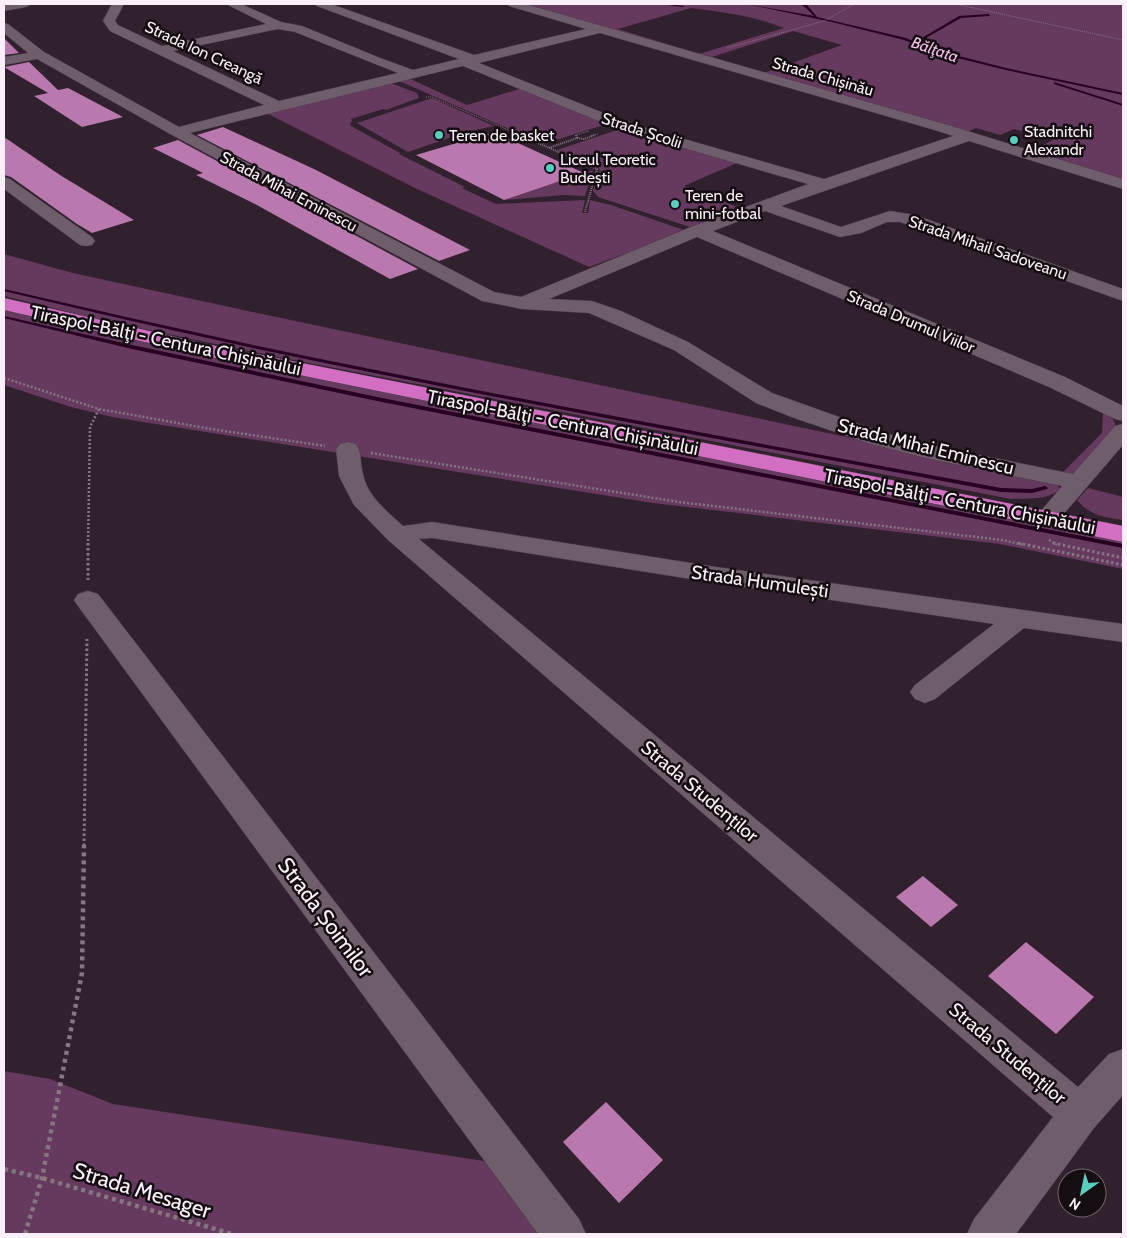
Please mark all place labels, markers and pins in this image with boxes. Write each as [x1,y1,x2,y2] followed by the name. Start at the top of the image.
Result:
[1024,122,1092,159] place label: Stadnitchi Alexandr
[449,126,555,145] place label: Teren de basket
[433,129,445,141] marker: Teren de basket
[1008,134,1020,146] marker: Stadnitchi Alexandr
[560,150,656,188] place label: Liceul Teoretic Budești
[544,162,556,174] marker: Liceul Teoretic Budești
[685,186,761,223] place label: Teren de mini-fotbal
[669,198,681,210] marker: Teren de mini-fotbal

